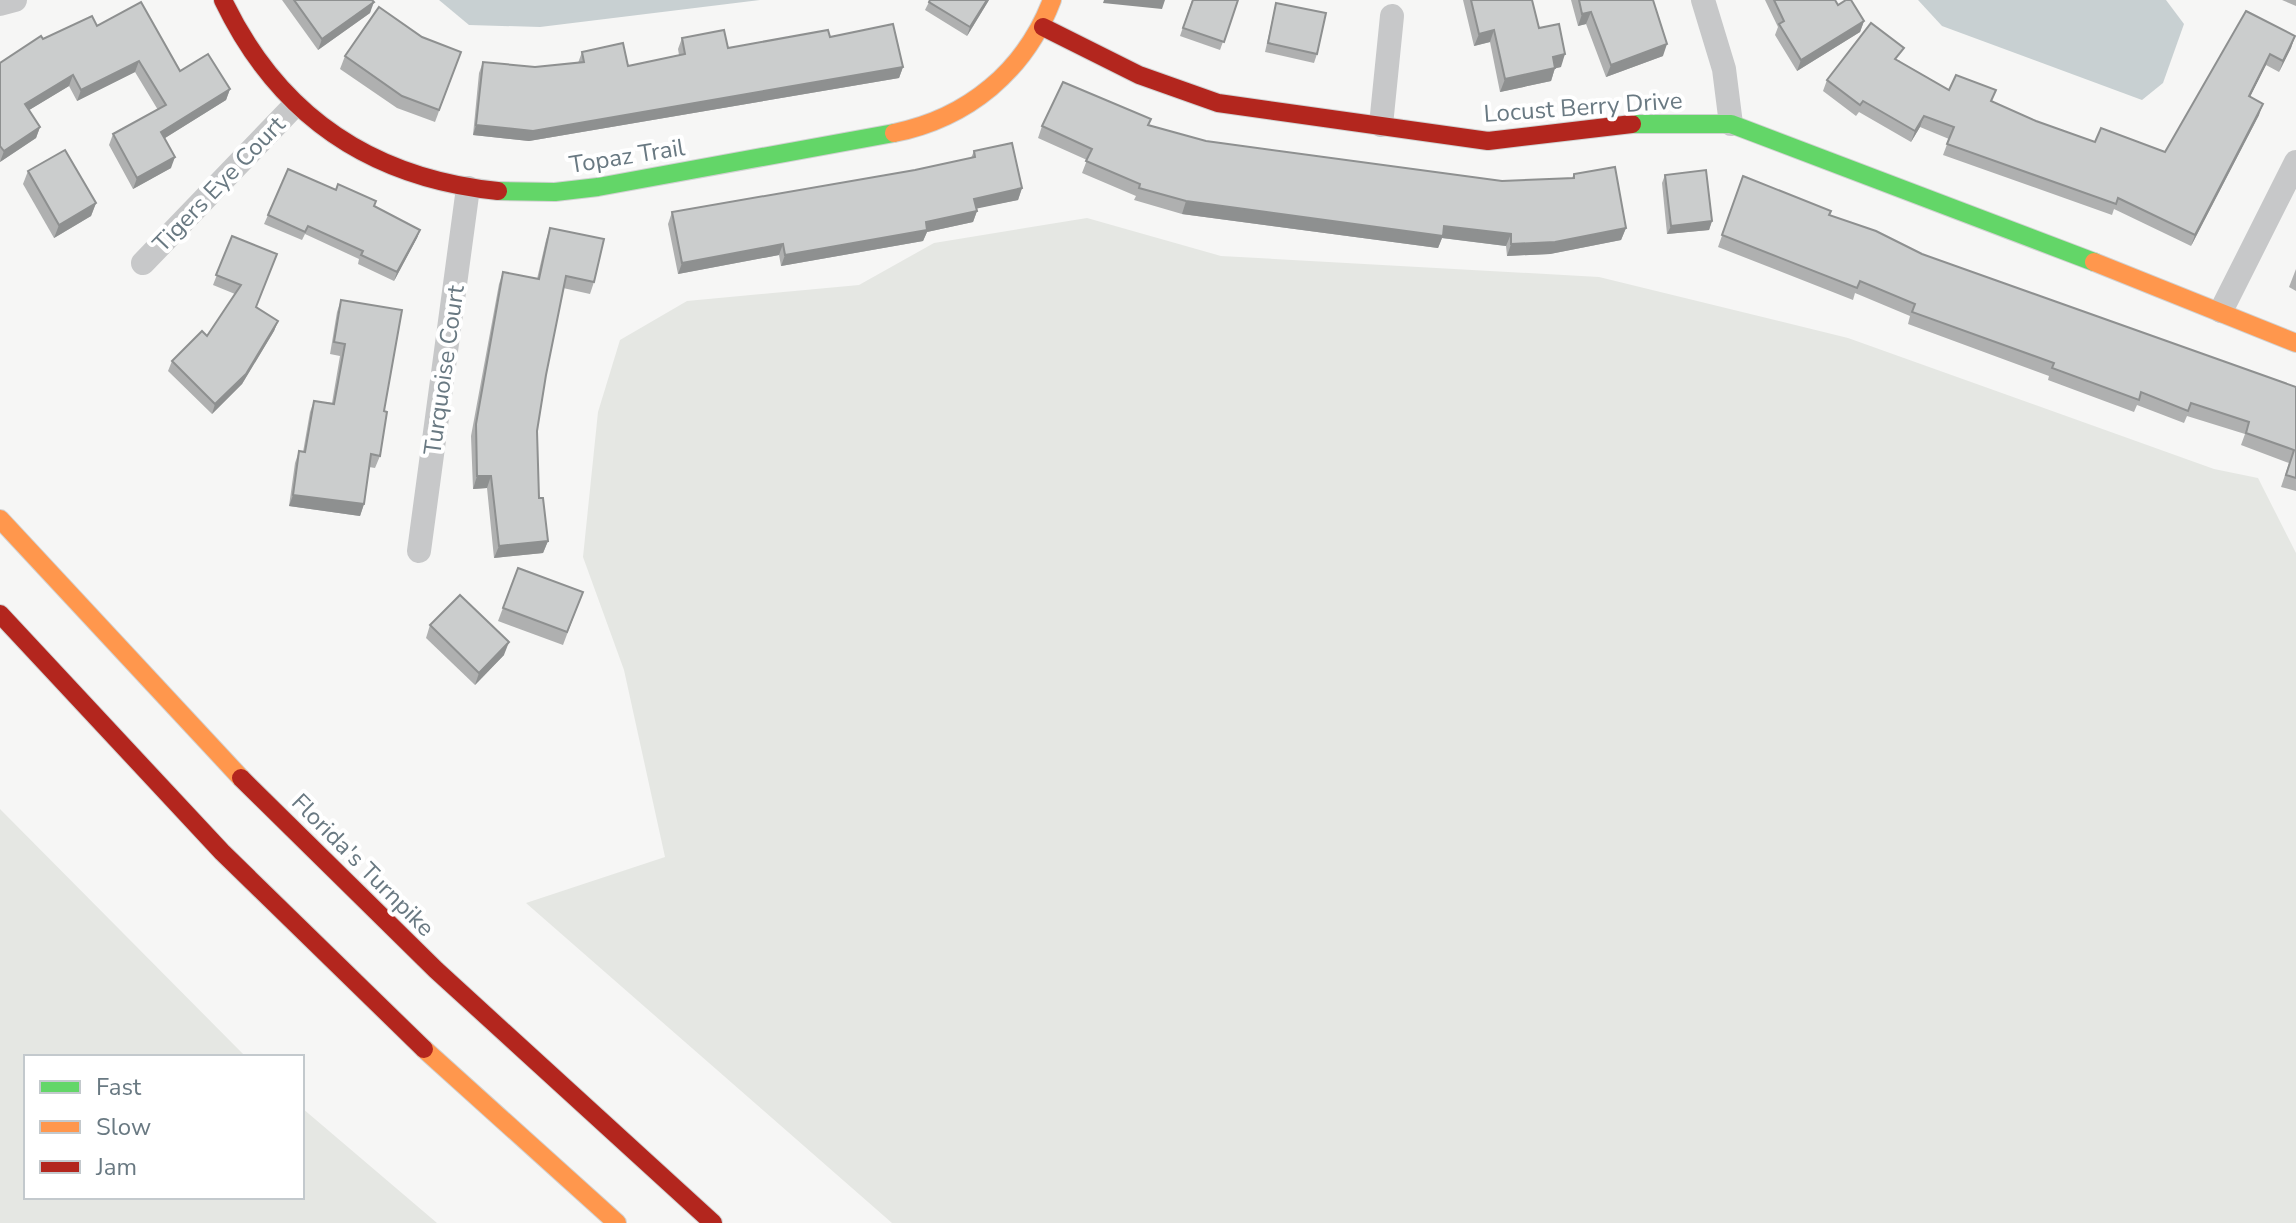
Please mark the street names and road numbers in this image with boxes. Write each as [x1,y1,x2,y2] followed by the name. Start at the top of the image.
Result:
[1483,84,1683,130] street label: Locust Berry Drive
[146,109,293,259] street label: Tigers Eye Court
[567,131,687,181] street label: Topaz Trail
[416,282,472,457] street label: Turquoise Court
[285,787,441,943] street label: Florida's Turnpike

